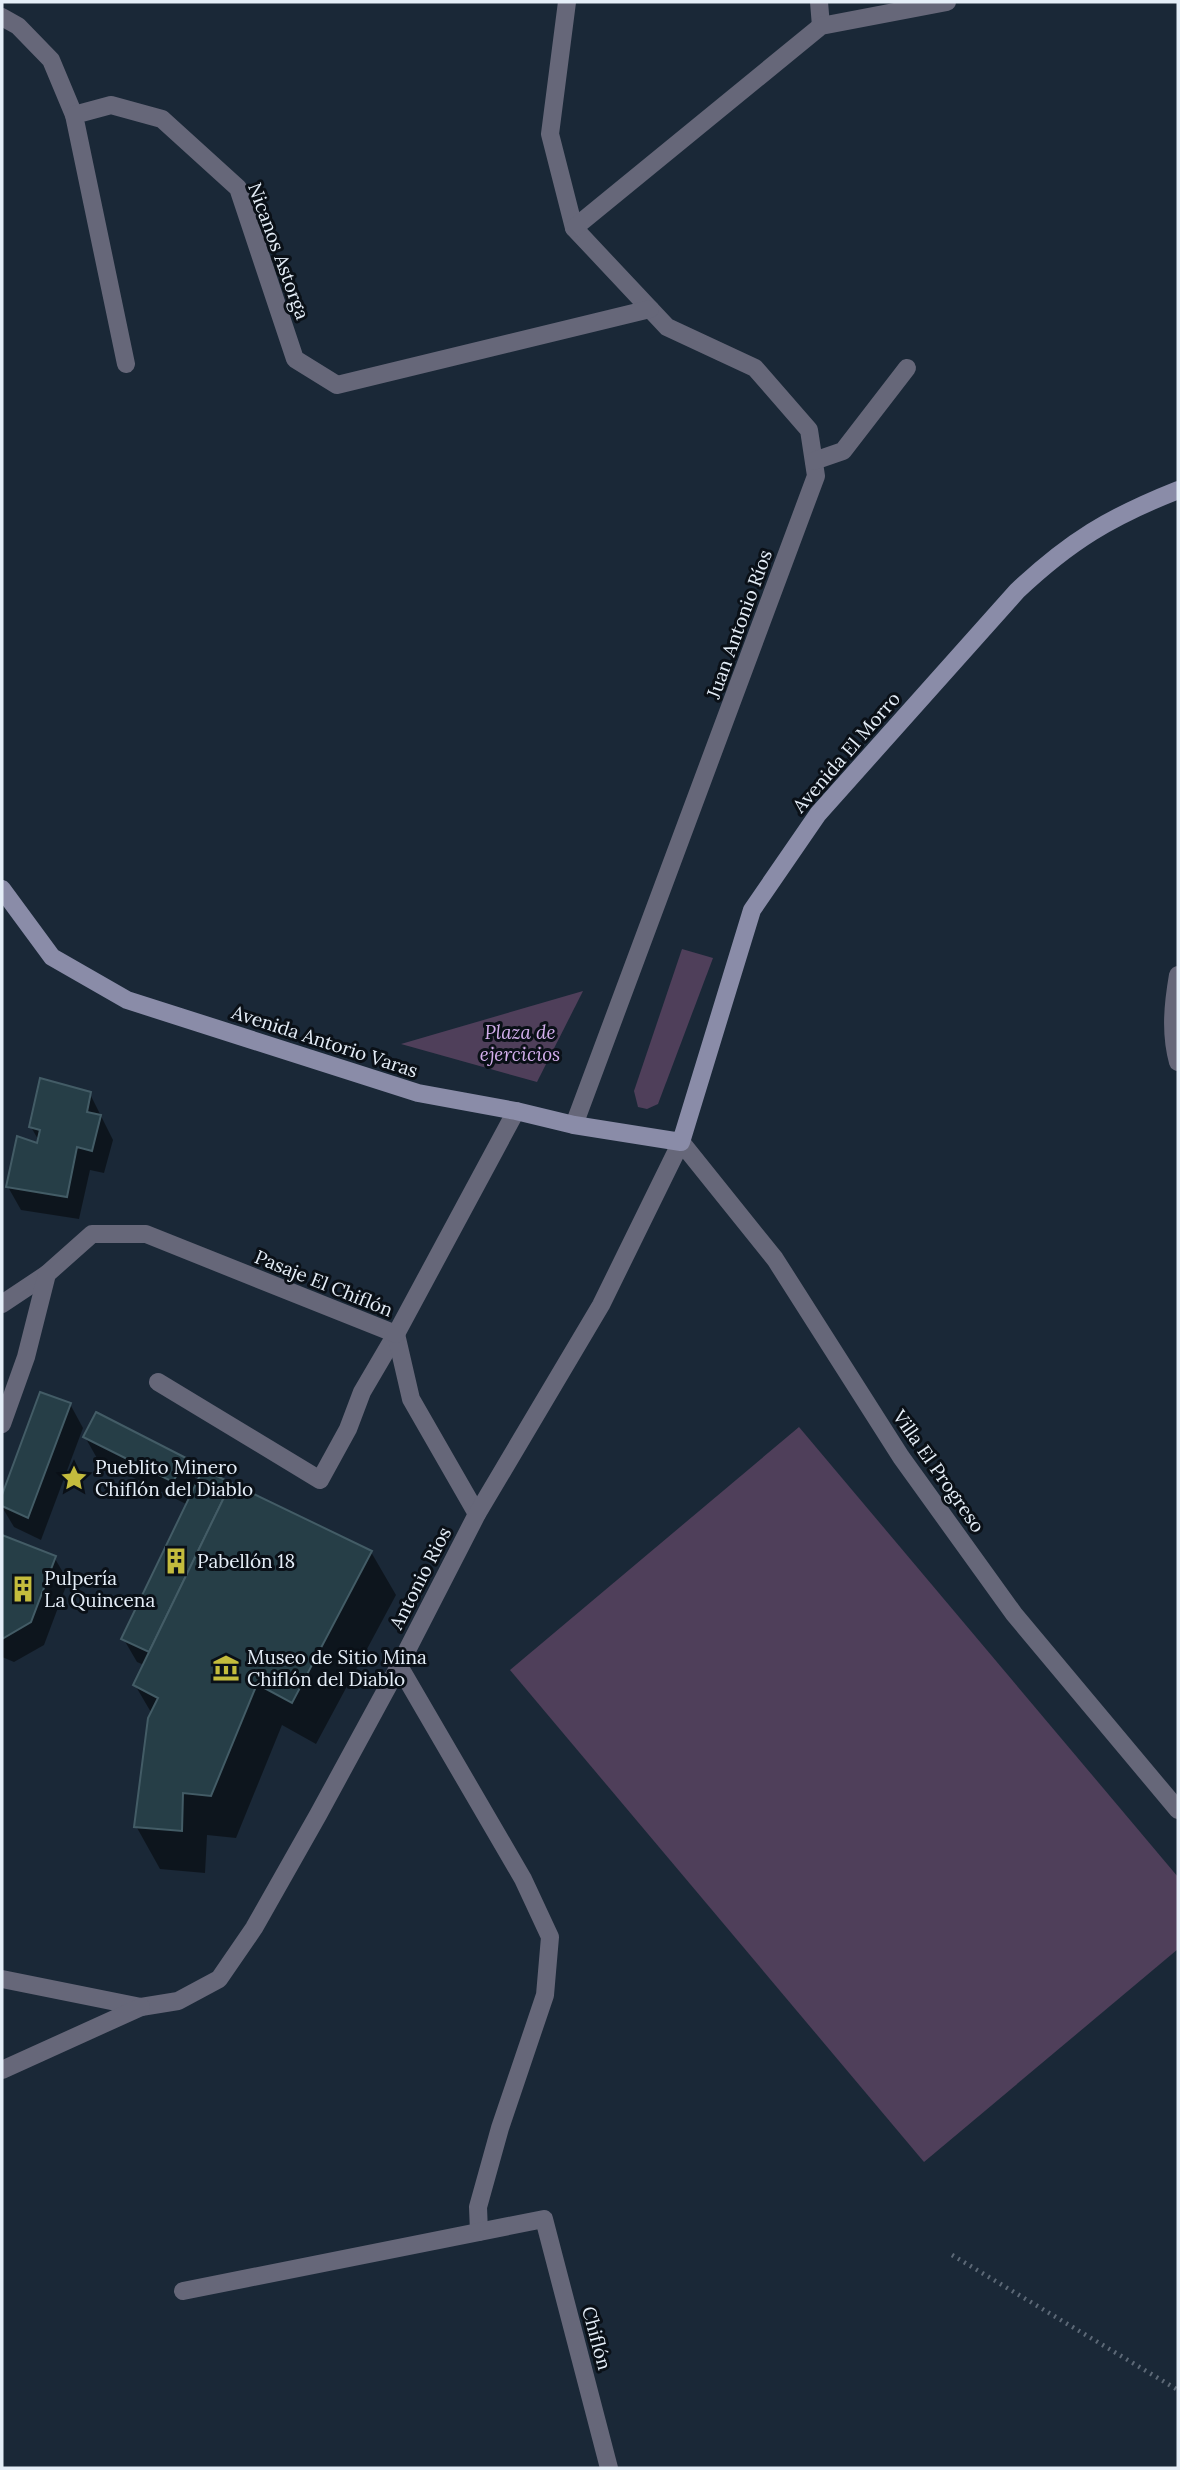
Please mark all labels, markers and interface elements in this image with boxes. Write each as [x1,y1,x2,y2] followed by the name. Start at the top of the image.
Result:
[243,179,315,323] street label: Nicanos Astorga
[701,546,777,703] street label: Juan Antonio Ríos
[786,687,905,818] street label: Avenida El Morro
[228,999,421,1082] street label: Avenida Antorio Varas
[480,1020,560,1066] park label: Plaza de ejercicios
[251,1244,397,1322] street label: Pasaje El Chiflón
[887,1404,990,1537] street label: Villa El Progreso
[95,1455,253,1501] place label: Pueblito Minero Chiflón del Diablo
[59,1463,89,1493] place icon: Pueblito Minero Chiflón del Diablo
[383,1523,456,1634] street label: Antonio Rios
[161,1546,191,1576] building icon: Pabellón 18
[197,1549,295,1573] place label: Pabellón 18
[44,1566,155,1612] place label: Pulpería La Quincena
[8,1574,38,1604] building icon: Pulpería La Quincena
[247,1645,427,1691] place label: Museo de Sitio Mina Chiflón del Diablo
[211,1653,241,1683] museum icon: Museo de Sitio Mina Chiflón del Diablo
[577,2304,617,2372] street label: Chiflón

